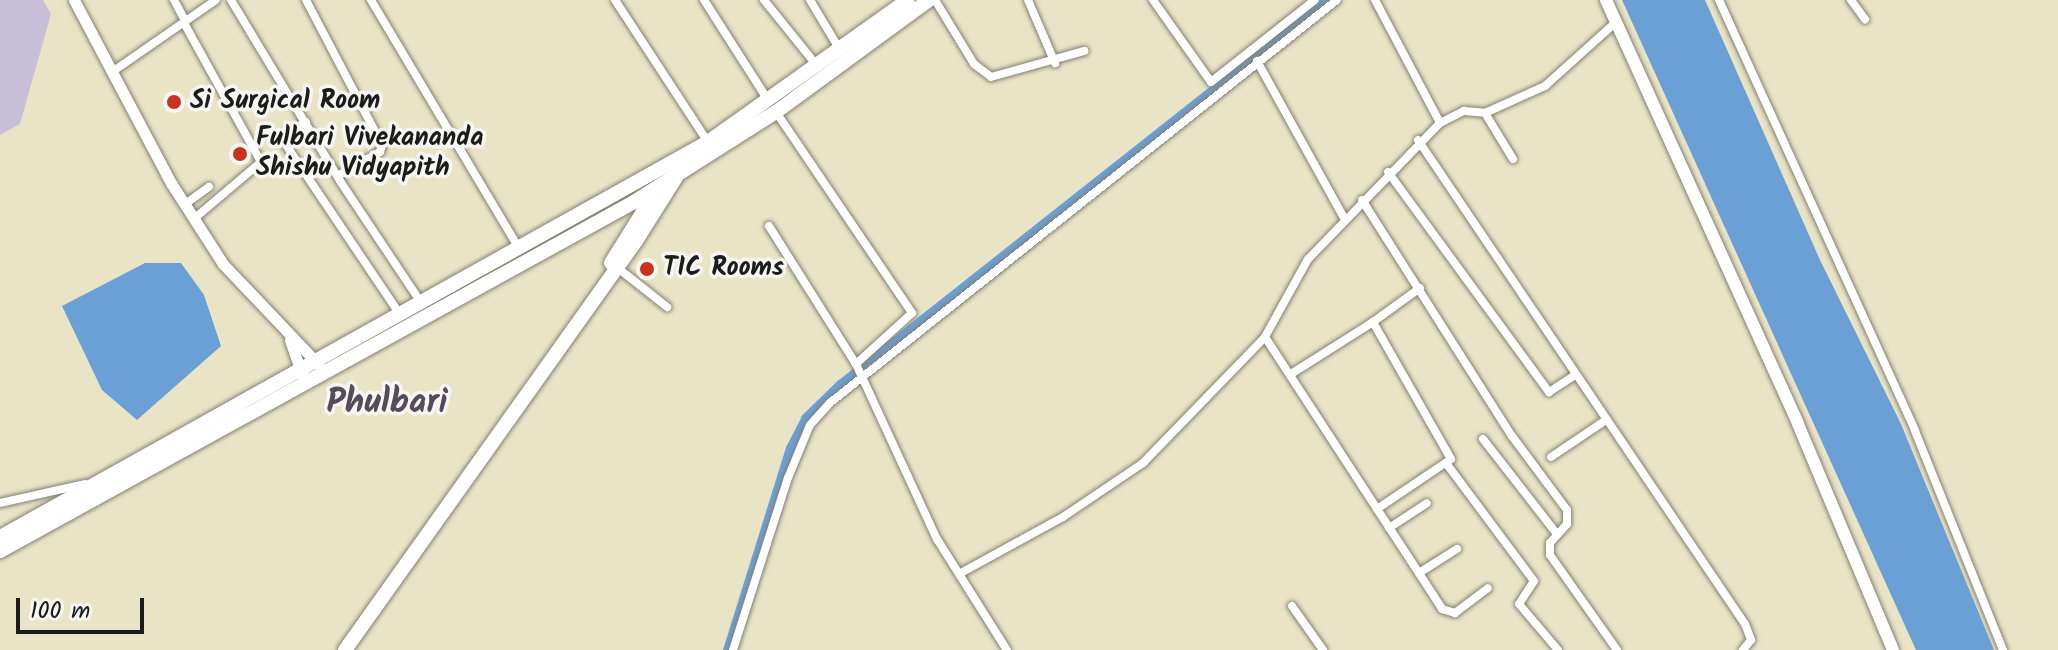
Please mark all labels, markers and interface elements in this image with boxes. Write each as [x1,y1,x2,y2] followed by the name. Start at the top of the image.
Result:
[190,86,380,118] place label: Si Surgical Room
[165,93,183,111] marker: Si Surgical Room
[256,123,483,184] place label: Fulbari Vivekananda Shishu Vidyapith
[231,145,249,163] marker: Fulbari Vivekananda Shishu Vidyapith
[663,253,784,285] place label: TIC Rooms
[638,260,656,278] marker: TIC Rooms
[326,384,448,424] district label: Phulbari
[20,582,148,632] scale bar
[30,592,90,631] text: 100 m

